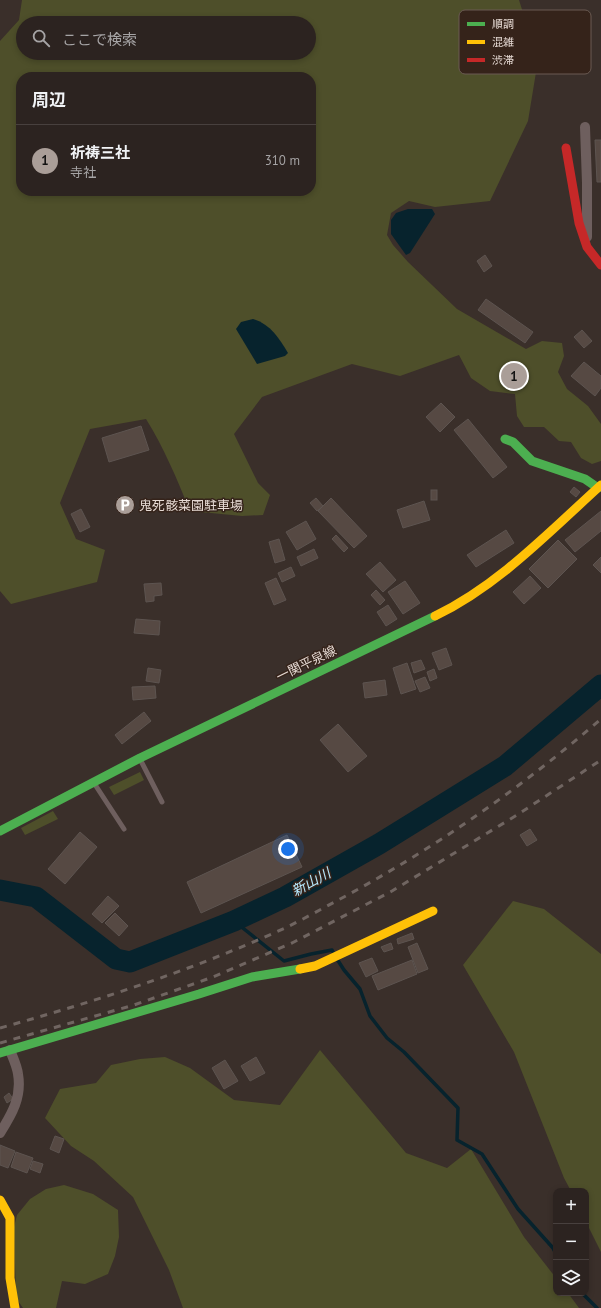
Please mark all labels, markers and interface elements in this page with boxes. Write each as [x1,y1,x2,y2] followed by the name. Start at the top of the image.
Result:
[459,10,591,74] legend
[16,16,316,60] search box
[492,17,514,31] text: 順調
[30,27,52,49] icon: search
[62,30,137,49] text: ここで検索
[492,35,514,49] text: 混雑
[492,53,514,67] text: 渋滞
[32,89,66,111] text: 周辺
[70,143,130,162] text: 祈祷三社
[41,152,49,169] text: 1
[265,152,300,169] text: 310 m
[70,164,96,181] text: 寺社
[501,361,527,391] pin: 1
[114,494,136,516] parking icon: 鬼死骸菜園駐車場
[139,497,243,514] place label: 鬼死骸菜園駐車場
[273,642,339,685] street label: 一関平泉線
[278,839,298,859] your location
[288,863,335,900] water label: 新山川
[553,1188,589,1296] map controls
[553,1188,589,1224] button: +
[553,1224,589,1260] button: −
[553,1260,589,1296] button: layers

